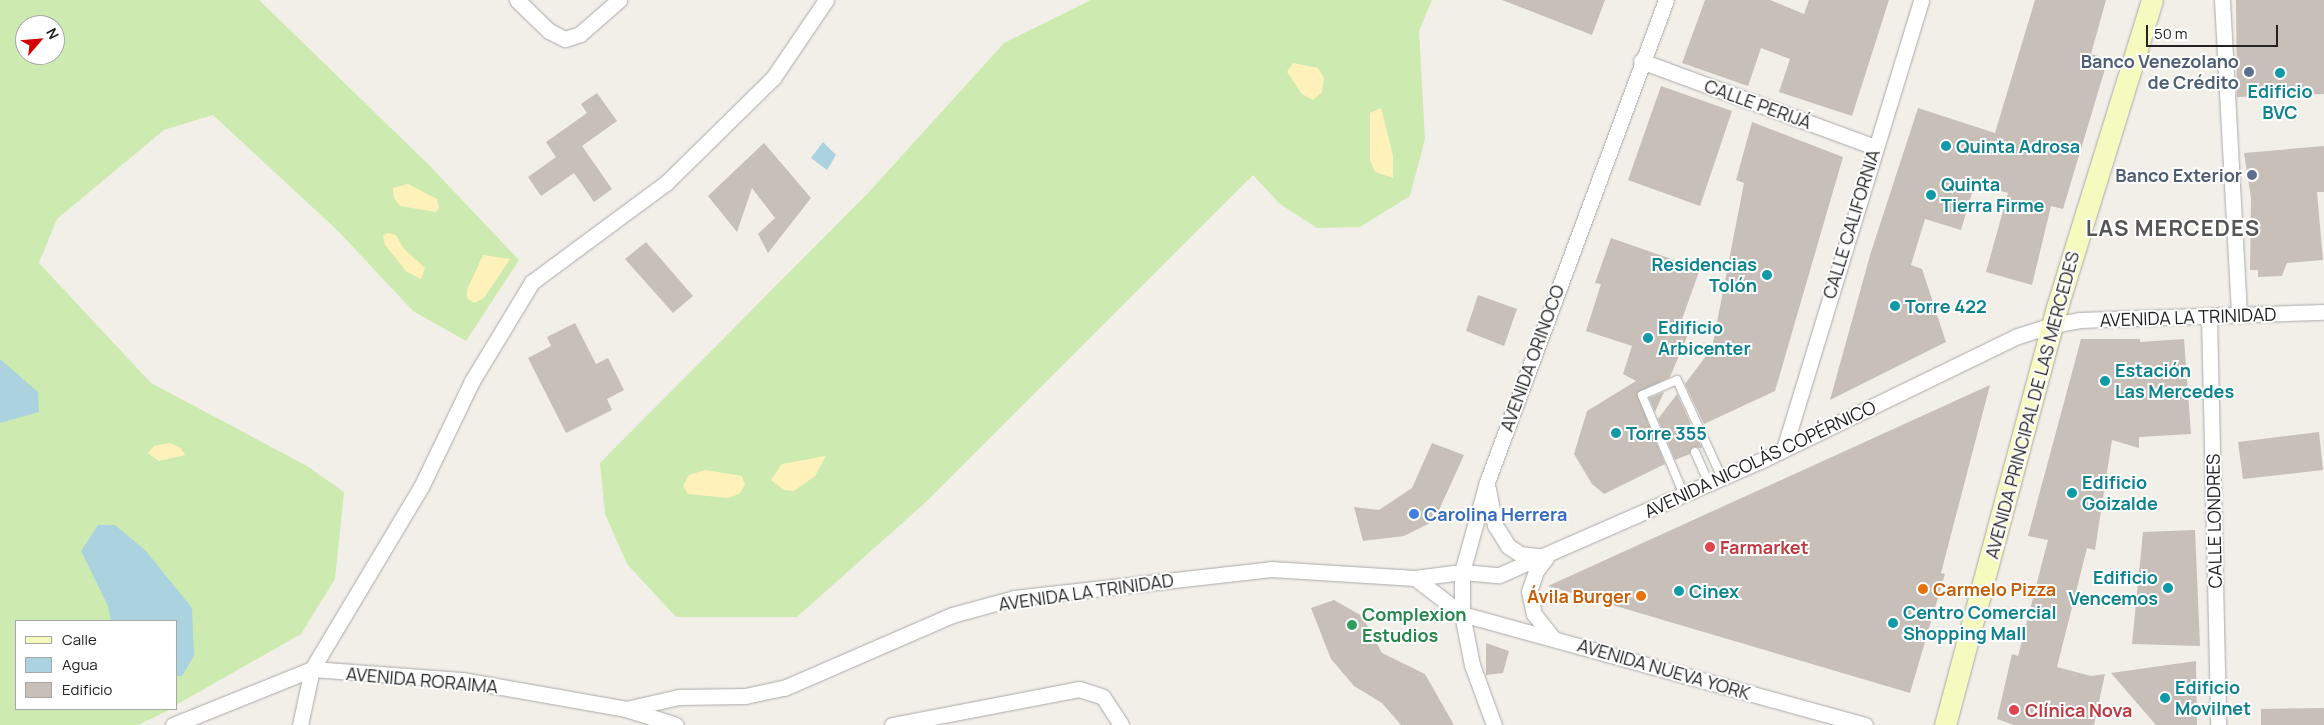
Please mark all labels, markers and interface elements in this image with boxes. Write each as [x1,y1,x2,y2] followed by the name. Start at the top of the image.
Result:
[15,15,65,65] north arrow
[2149,15,2282,47] scale bar
[2154,23,2188,44] text: 50 m
[42,25,64,42] text: N
[2081,51,2239,94] place label: Banco Venezolano de Crédito
[2243,66,2255,78] marker: Banco Venezolano de Crédito
[2274,67,2286,79] marker: Edificio BVC
[1702,75,1814,133] street label: CALLE PERIJÁ
[2247,81,2313,124] place label: Edificio BVC
[1956,135,2080,157] place label: Quinta Adrosa
[1940,140,1952,152] marker: Quinta Adrosa
[1818,147,1884,301] street label: CALLE CALIFORNIA
[2115,164,2242,186] place label: Banco Exterior
[2246,169,2258,181] marker: Banco Exterior
[1941,174,2044,216] place label: Quinta Tierra Firme
[1925,189,1937,201] marker: Quinta Tierra Firme
[2084,216,2262,242] district label: LAS MERCEDES
[1980,249,2084,561] street label: AVENIDA PRINCIPAL DE LAS MERCEDES
[1651,254,1757,296] place label: Residencias Tolón
[1761,269,1773,281] marker: Residencias Tolón
[1495,282,1569,434] street label: AVENIDA ORINOCO
[1905,295,1987,317] place label: Torre 422
[1889,300,1901,312] marker: Torre 422
[2099,303,2277,331] street label: AVENIDA LA TRINIDAD
[1658,317,1751,359] place label: Edificio Arbicenter
[1642,332,1654,344] marker: Edificio Arbicenter
[2115,360,2234,402] place label: Estación Las Mercedes
[2099,375,2111,387] marker: Estación Las Mercedes
[1641,396,1879,522] street label: AVENIDA NICOLÁS COPÉRNICO
[1626,422,1707,444] place label: Torre 355
[1610,427,1622,439] marker: Torre 355
[2202,453,2226,589] street label: CALLE LONDRES
[2082,472,2158,514] place label: Edificio Goizalde
[2066,487,2078,499] marker: Edificio Goizalde
[1424,503,1567,525] place label: Carolina Herrera
[1408,508,1420,520] marker: Carolina Herrera
[1720,536,1808,558] place label: Farmarket
[1704,541,1716,553] marker: Farmarket
[2069,567,2158,610] place label: Edificio Vencemos
[997,569,1175,615] street label: AVENIDA LA TRINIDAD
[1933,578,2056,600] place label: Carmelo Pizza
[1689,580,1739,602] place label: Cinex
[2162,582,2174,594] marker: Edificio Vencemos
[1917,583,1929,595] marker: Carmelo Pizza
[1527,585,1631,607] place label: Ávila Burger
[1673,585,1685,597] marker: Cinex
[1635,590,1647,602] marker: Ávila Burger
[1903,602,2056,644] place label: Centro Comercial Shopping Mall
[1362,604,1467,646] place label: Complexion Estudios
[1887,617,1899,629] marker: Centro Comercial Shopping Mall
[1346,619,1358,631] marker: Complexion Estudios
[15,620,178,710] legend
[62,629,97,650] text: Calle
[1575,634,1753,704] street label: AVENIDA NUEVA YORK
[62,654,98,675] text: Agua
[345,663,499,697] street label: AVENIDA RORAIMA
[2175,677,2251,720] place label: Edificio Movilnet
[62,679,112,700] text: Edificio
[2159,692,2171,704] marker: Edificio Movilnet
[2025,699,2132,721] place label: Clínica Nova
[2007,703,2021,717] marker: Clínica Nova

